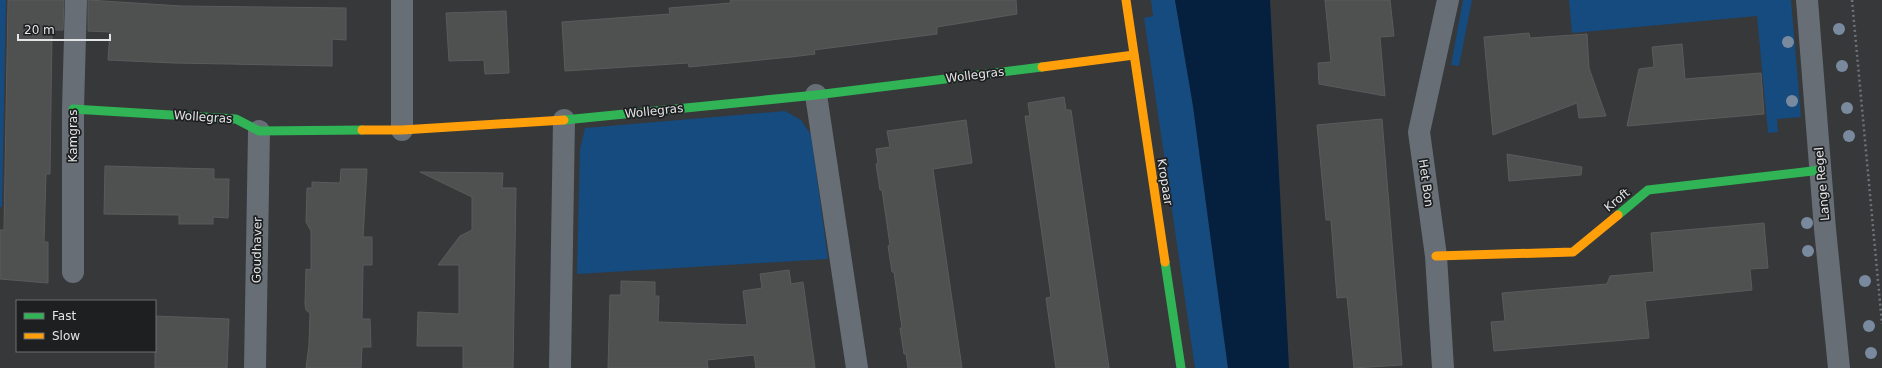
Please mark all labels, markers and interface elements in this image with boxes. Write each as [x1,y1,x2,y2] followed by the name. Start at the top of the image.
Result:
[18,16,110,42] scale bar
[24,23,55,37] text: 20 m
[945,64,1005,86] street label: Wollegras
[624,101,684,121] street label: Wollegras
[173,108,233,126] street label: Wollegras
[66,110,80,162] street label: Kamgras
[1812,147,1832,221] street label: Lange Regel
[1154,158,1176,206] street label: Kropaar
[1416,158,1436,208] street label: Het Bon
[1602,185,1633,215] street label: Kroft
[249,217,265,283] street label: Goudhaver
[16,300,156,352] legend
[52,309,76,323] text: Fast
[52,329,80,343] text: Slow

